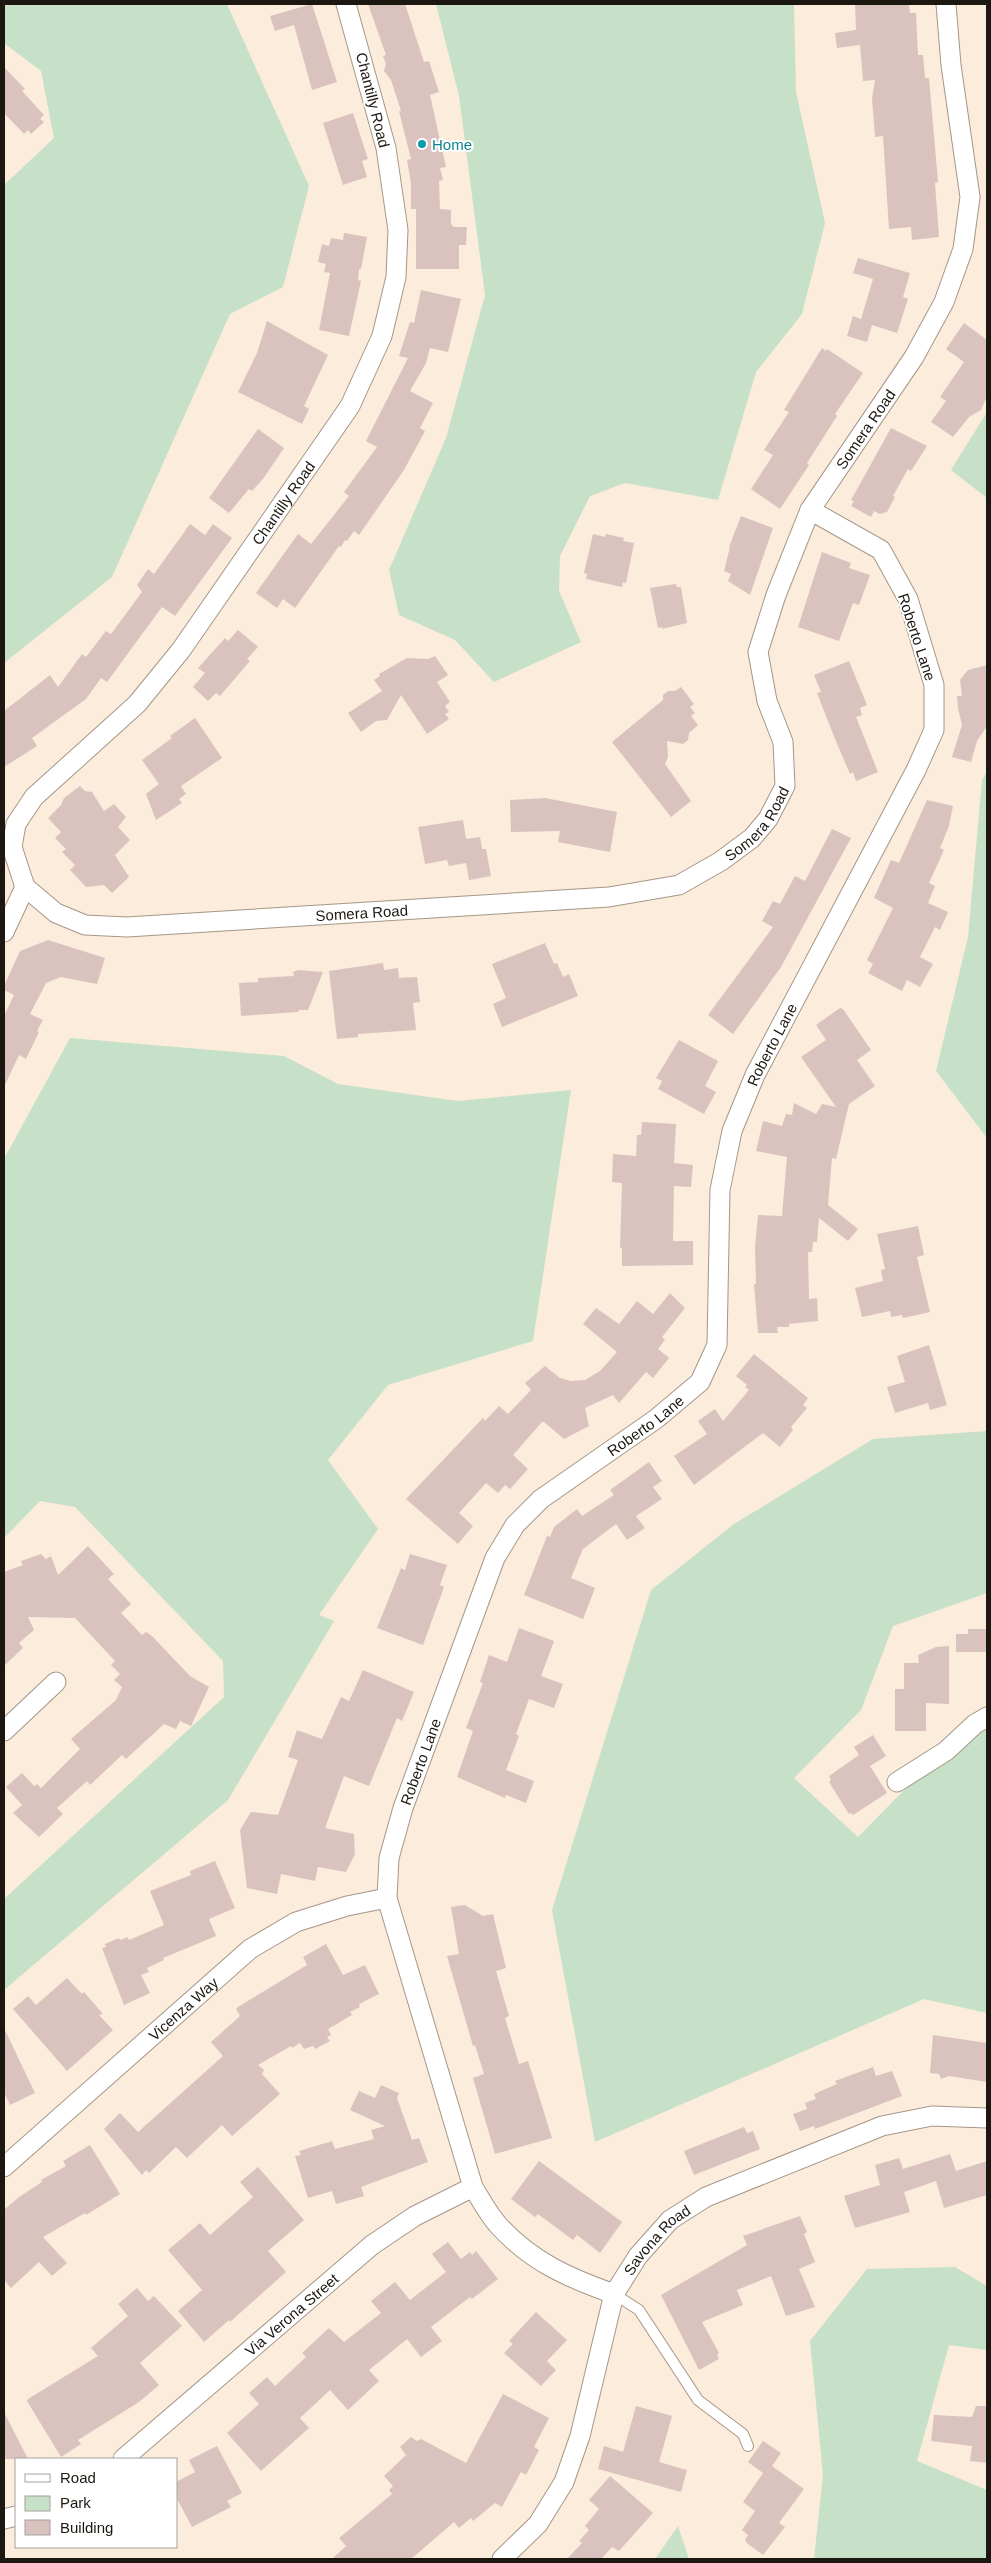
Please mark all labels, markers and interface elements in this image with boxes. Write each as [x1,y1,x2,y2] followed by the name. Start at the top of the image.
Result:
[353,51,393,149] street label: Chantilly Road
[432,136,472,153] place label: Home
[416,138,428,150] marker: Home
[832,386,898,472] street label: Somera Road
[248,458,318,548] street label: Chantilly Road
[895,591,939,683] street label: Roberto Lane
[721,783,792,864] street label: Somera Road
[315,901,408,924] street label: Somera Road
[743,1000,800,1088] street label: Roberto Lane
[604,1391,687,1459] street label: Roberto Lane
[396,1716,444,1807] street label: Roberto Lane
[145,1973,221,2044] street label: Vicenza Way
[620,2201,693,2278] street label: Savona Road
[241,2269,342,2359] street label: Via Verona Street
[15,2458,178,2548] legend
[60,2469,96,2486] text: Road
[60,2494,91,2511] text: Park
[60,2519,113,2536] text: Building

